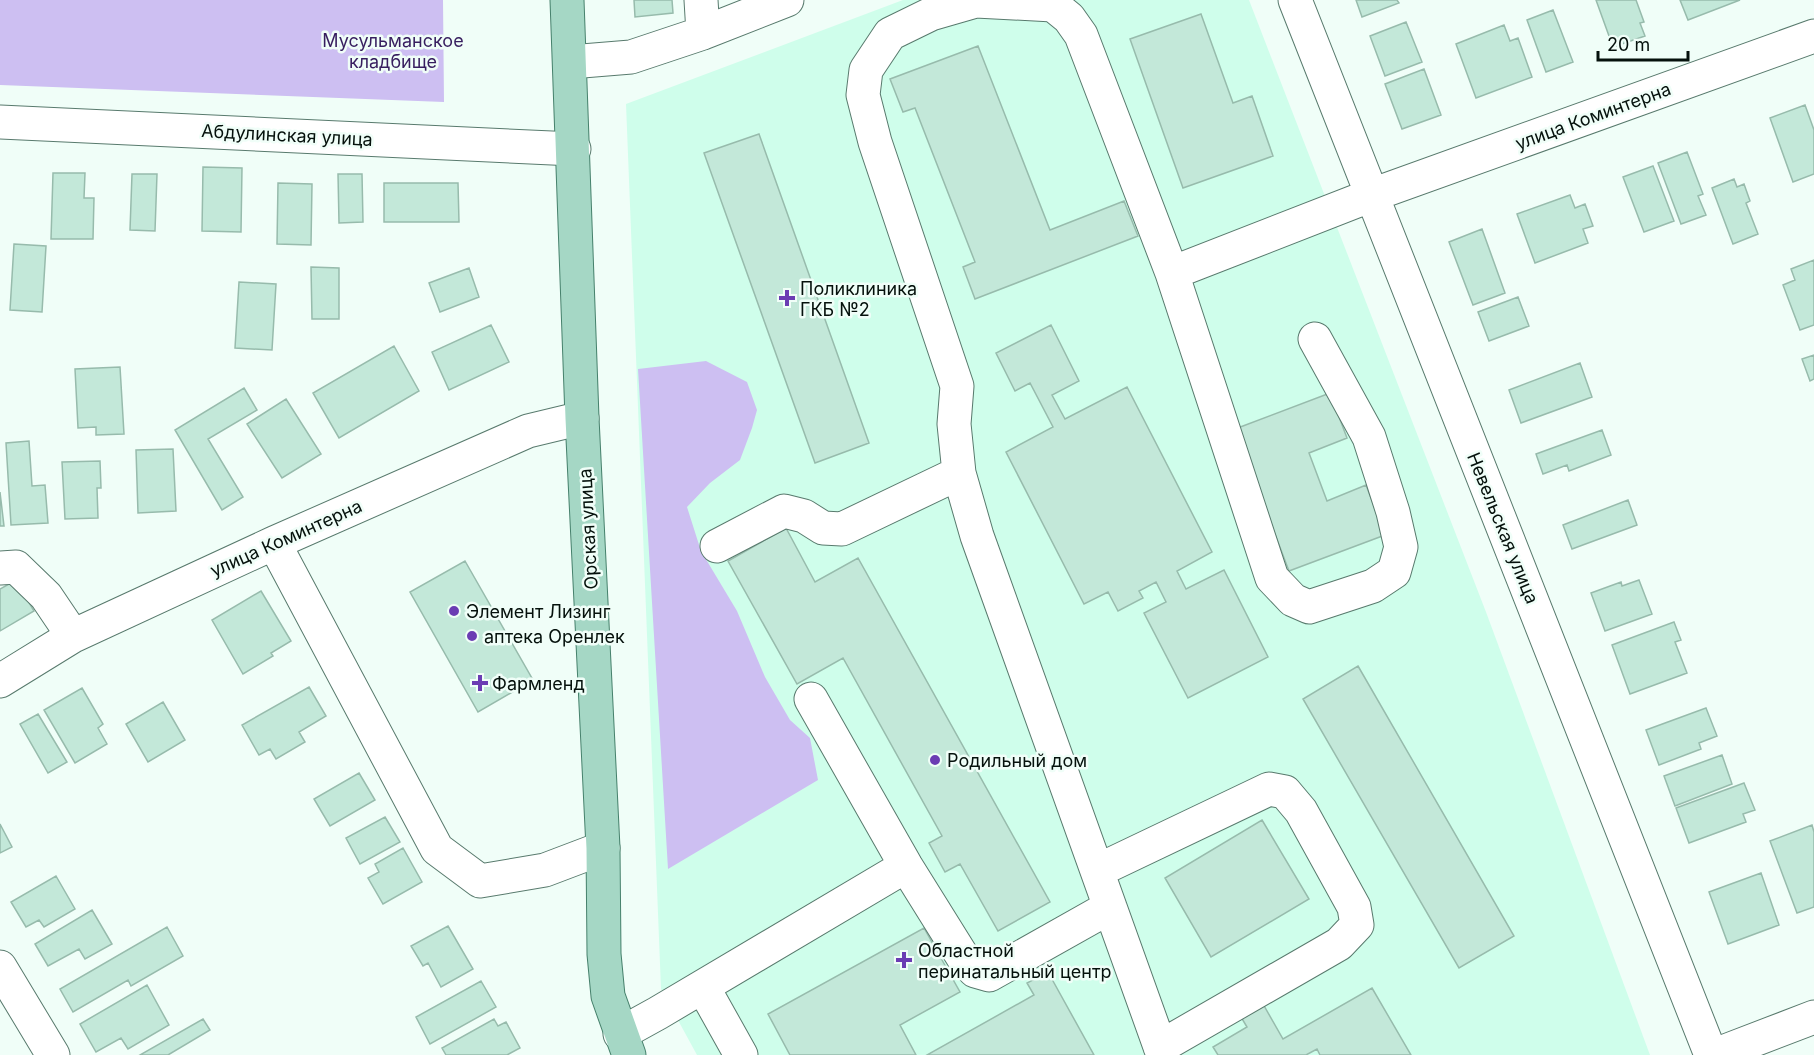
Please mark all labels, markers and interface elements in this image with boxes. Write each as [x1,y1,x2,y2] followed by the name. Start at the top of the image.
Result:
[1598,24,1688,62] scale bar
[322,30,464,72] park label: Мусульманское кладбище
[1607,34,1650,55] text: 20 m
[1512,78,1674,154] street label: улица Коминтерна
[201,120,373,150] street label: Абдулинская улица
[800,278,917,320] place label: Поликлиника ГКБ №2
[778,289,796,307] marker: Поликлиника ГКБ №2
[1463,449,1543,607] street label: Невельская улица
[574,468,602,590] street label: Орская улица
[207,495,365,581] street label: улица Коминтерна
[466,601,611,622] place label: Элемент Лизинг
[447,604,461,618] marker: Элемент Лизинг
[484,626,625,647] place label: аптека Оренлек
[465,629,479,643] marker: аптека Оренлек
[492,673,585,694] place label: Фармленд
[473,676,487,690] marker: Фармленд
[947,750,1087,771] place label: Родильный дом
[928,753,942,767] marker: Родильный дом
[918,940,1112,982] place label: Областной перинатальный центр
[895,951,913,969] marker: Областной перинатальный центр

